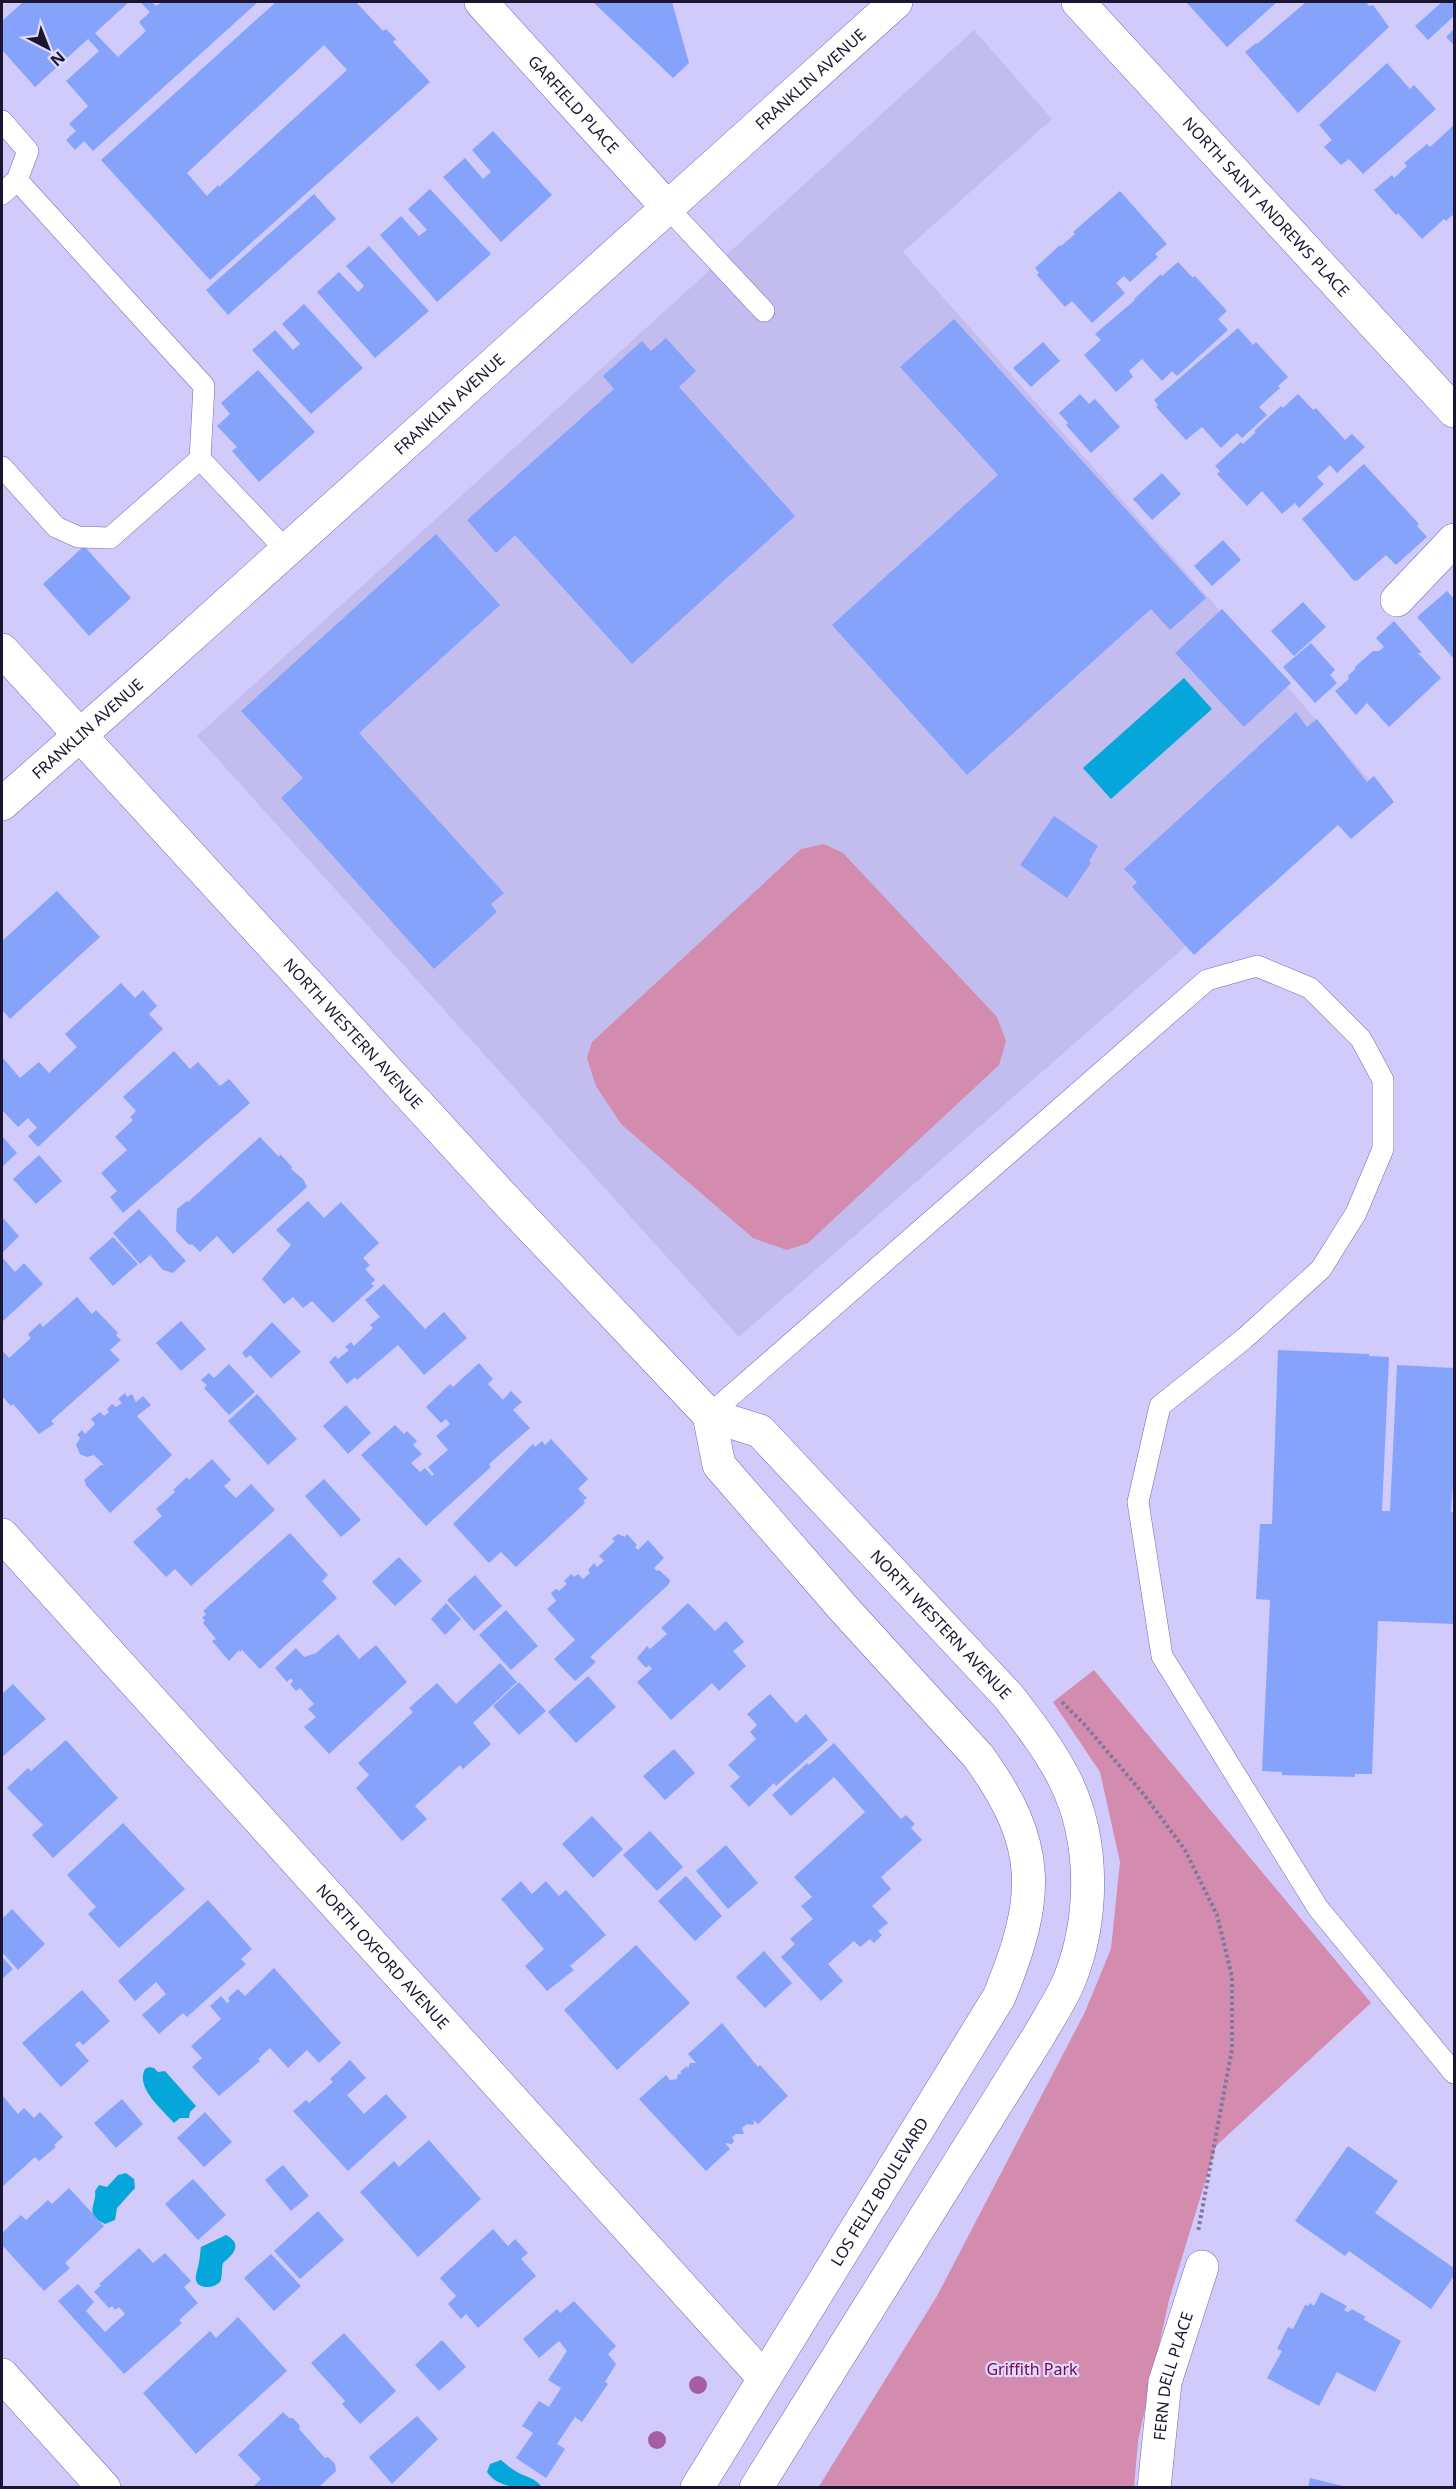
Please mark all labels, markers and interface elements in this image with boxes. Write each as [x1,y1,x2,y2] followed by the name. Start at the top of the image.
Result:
[18,18,78,78] north arrow
[750,23,870,134] street label: FRANKLIN AVENUE
[46,47,70,72] text: N
[523,50,624,158] street label: GARFIELD PLACE
[1178,112,1354,301] street label: NORTH SAINT ANDREWS PLACE
[389,348,509,460] street label: FRANKLIN AVENUE
[27,673,148,784] street label: FRANKLIN AVENUE
[279,953,428,1114] street label: NORTH WESTERN AVENUE
[866,1545,1016,1704] street label: NORTH WESTERN AVENUE
[311,1879,454,2034] street label: NORTH OXFORD AVENUE
[825,2113,933,2270] street label: LOS FELIZ BOULEVARD
[1148,2309,1198,2441] street label: FERN DELL PLACE
[986,2358,1078,2380] park label: Griffith Park

